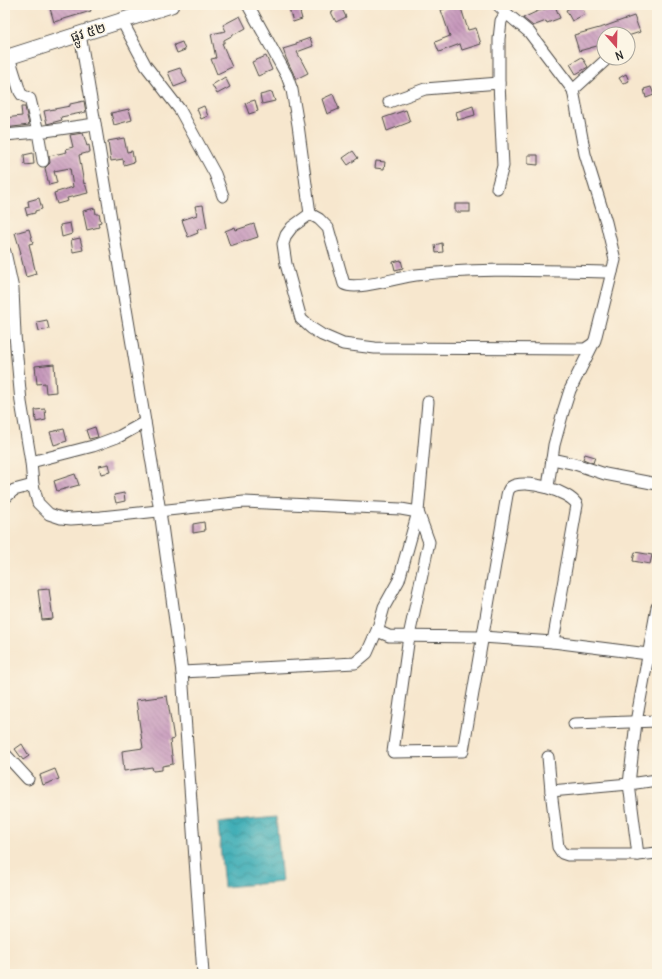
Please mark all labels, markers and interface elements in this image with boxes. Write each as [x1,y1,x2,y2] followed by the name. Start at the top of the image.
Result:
[68,18,109,49] street label: ផ្លូវ ៥២
[596,26,636,66] north arrow
[613,48,625,63] text: N

